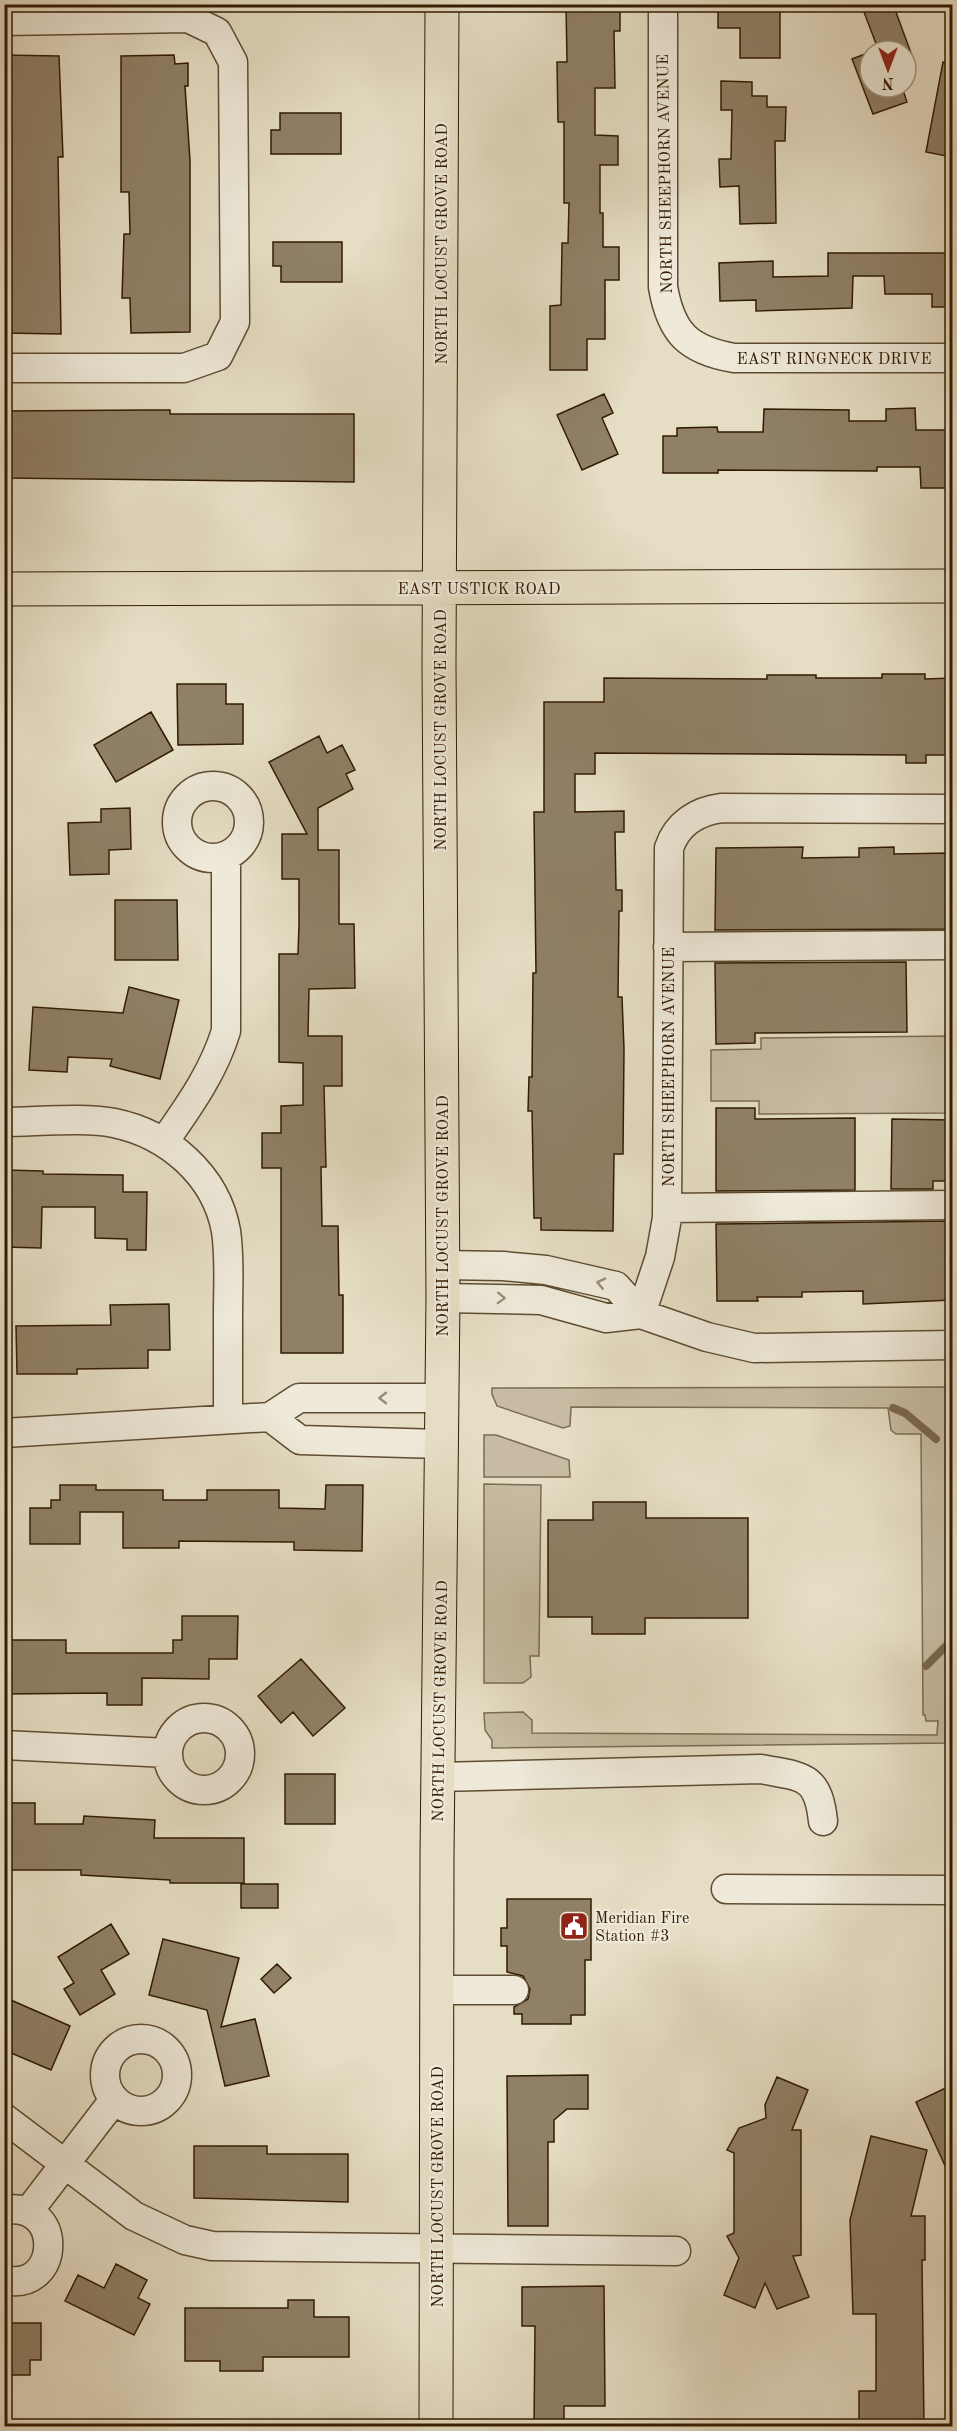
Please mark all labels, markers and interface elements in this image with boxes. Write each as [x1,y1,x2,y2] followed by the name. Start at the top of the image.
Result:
[858,39,918,99] north arrow
[656,54,676,294] street label: NORTH SHEEPHORN AVENUE
[881,74,894,90] text: N
[435,123,451,365] street label: NORTH LOCUST GROVE ROAD
[737,352,931,368] street label: EAST RINGNECK DRIVE
[398,582,560,598] street label: EAST USTICK ROAD
[434,609,450,851] street label: NORTH LOCUST GROVE ROAD
[662,947,678,1187] street label: NORTH SHEEPHORN AVENUE
[436,1095,452,1337] street label: NORTH LOCUST GROVE ROAD
[596,1277,606,1290] one-way arrow
[497,1291,506,1304] one-way arrow
[379,1392,388,1404] one-way arrow
[431,1580,451,1822] street label: NORTH LOCUST GROVE ROAD
[558,1910,590,1942] public building icon: Meridian Fire Station #3
[595,1911,689,1945] place label: Meridian Fire Station #3
[431,2066,447,2308] street label: NORTH LOCUST GROVE ROAD

